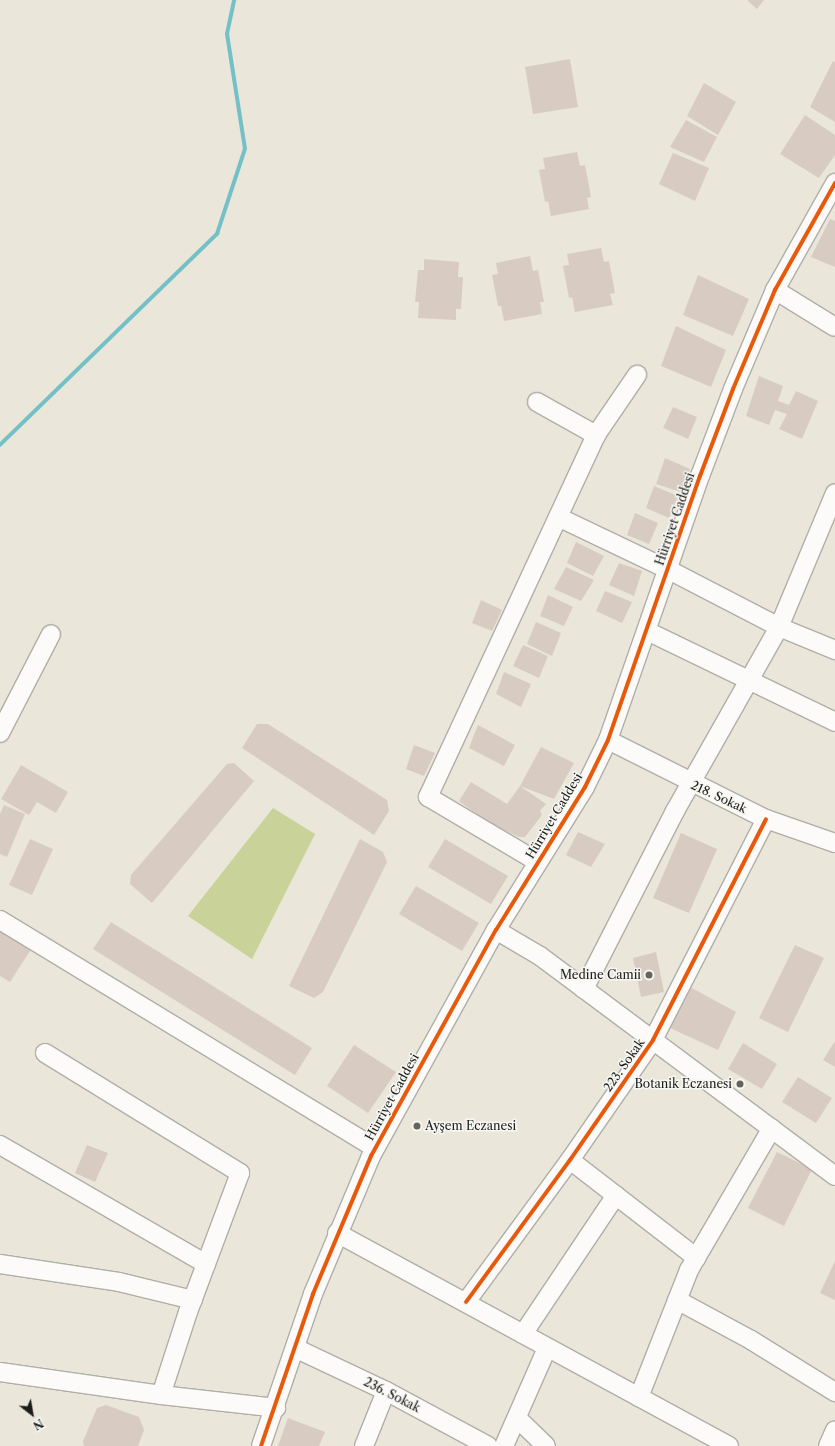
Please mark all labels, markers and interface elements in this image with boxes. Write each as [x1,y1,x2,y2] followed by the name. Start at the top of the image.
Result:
[652,471,698,567] street label: Hürriyet Caddesi
[523,771,585,861] street label: Hürriyet Caddesi
[689,778,749,816] street label: 218. Sokak
[560,968,641,982] place label: Medine Camii
[644,970,654,980] marker: Medine Camii
[601,1036,647,1094] street label: 223. Sokak
[362,1051,422,1143] street label: Hürriyet Caddesi
[634,1077,732,1091] place label: Botanik Eczanesi
[735,1079,745,1089] marker: Botanik Eczanesi
[425,1119,516,1133] place label: Ayşem Eczanesi
[412,1121,422,1131] marker: Ayşem Eczanesi
[361,1375,423,1415] street label: 236. Sokak
[12,1394,52,1434] north arrow
[30,1416,46,1433] text: N

